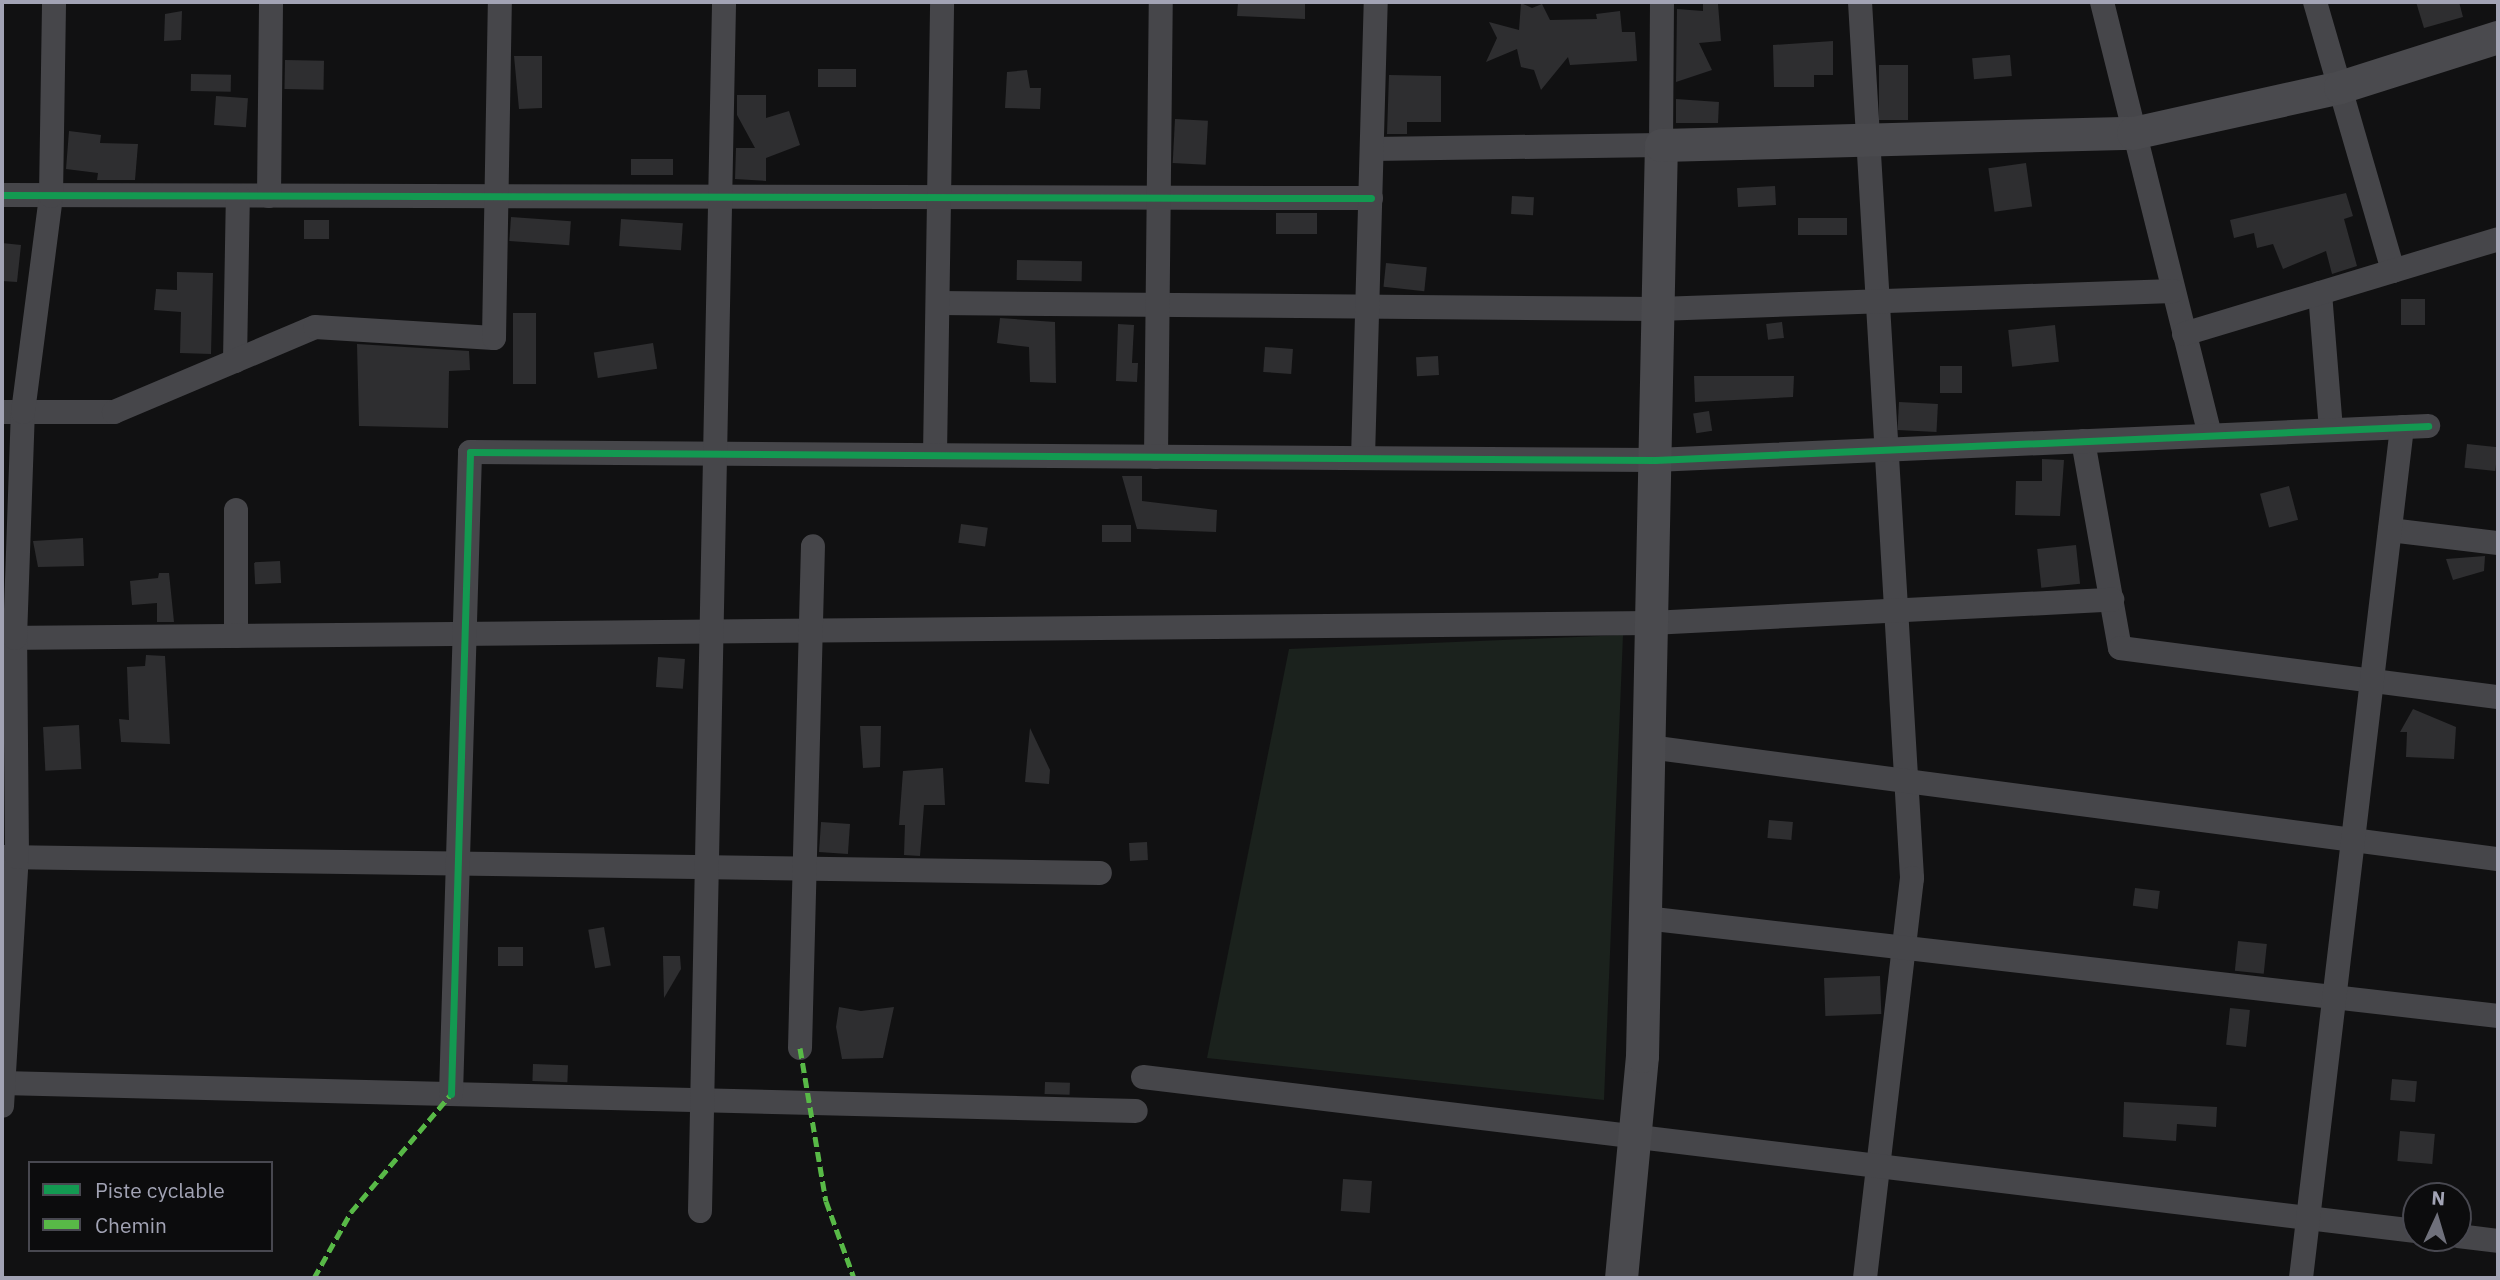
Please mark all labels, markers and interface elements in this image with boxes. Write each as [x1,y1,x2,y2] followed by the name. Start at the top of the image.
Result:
[28,1161,273,1252] legend
[95,1176,225,1204] text: Piste cyclable
[2402,1182,2472,1252] north arrow
[2431,1186,2446,1210] text: N
[95,1211,167,1239] text: Chemin

